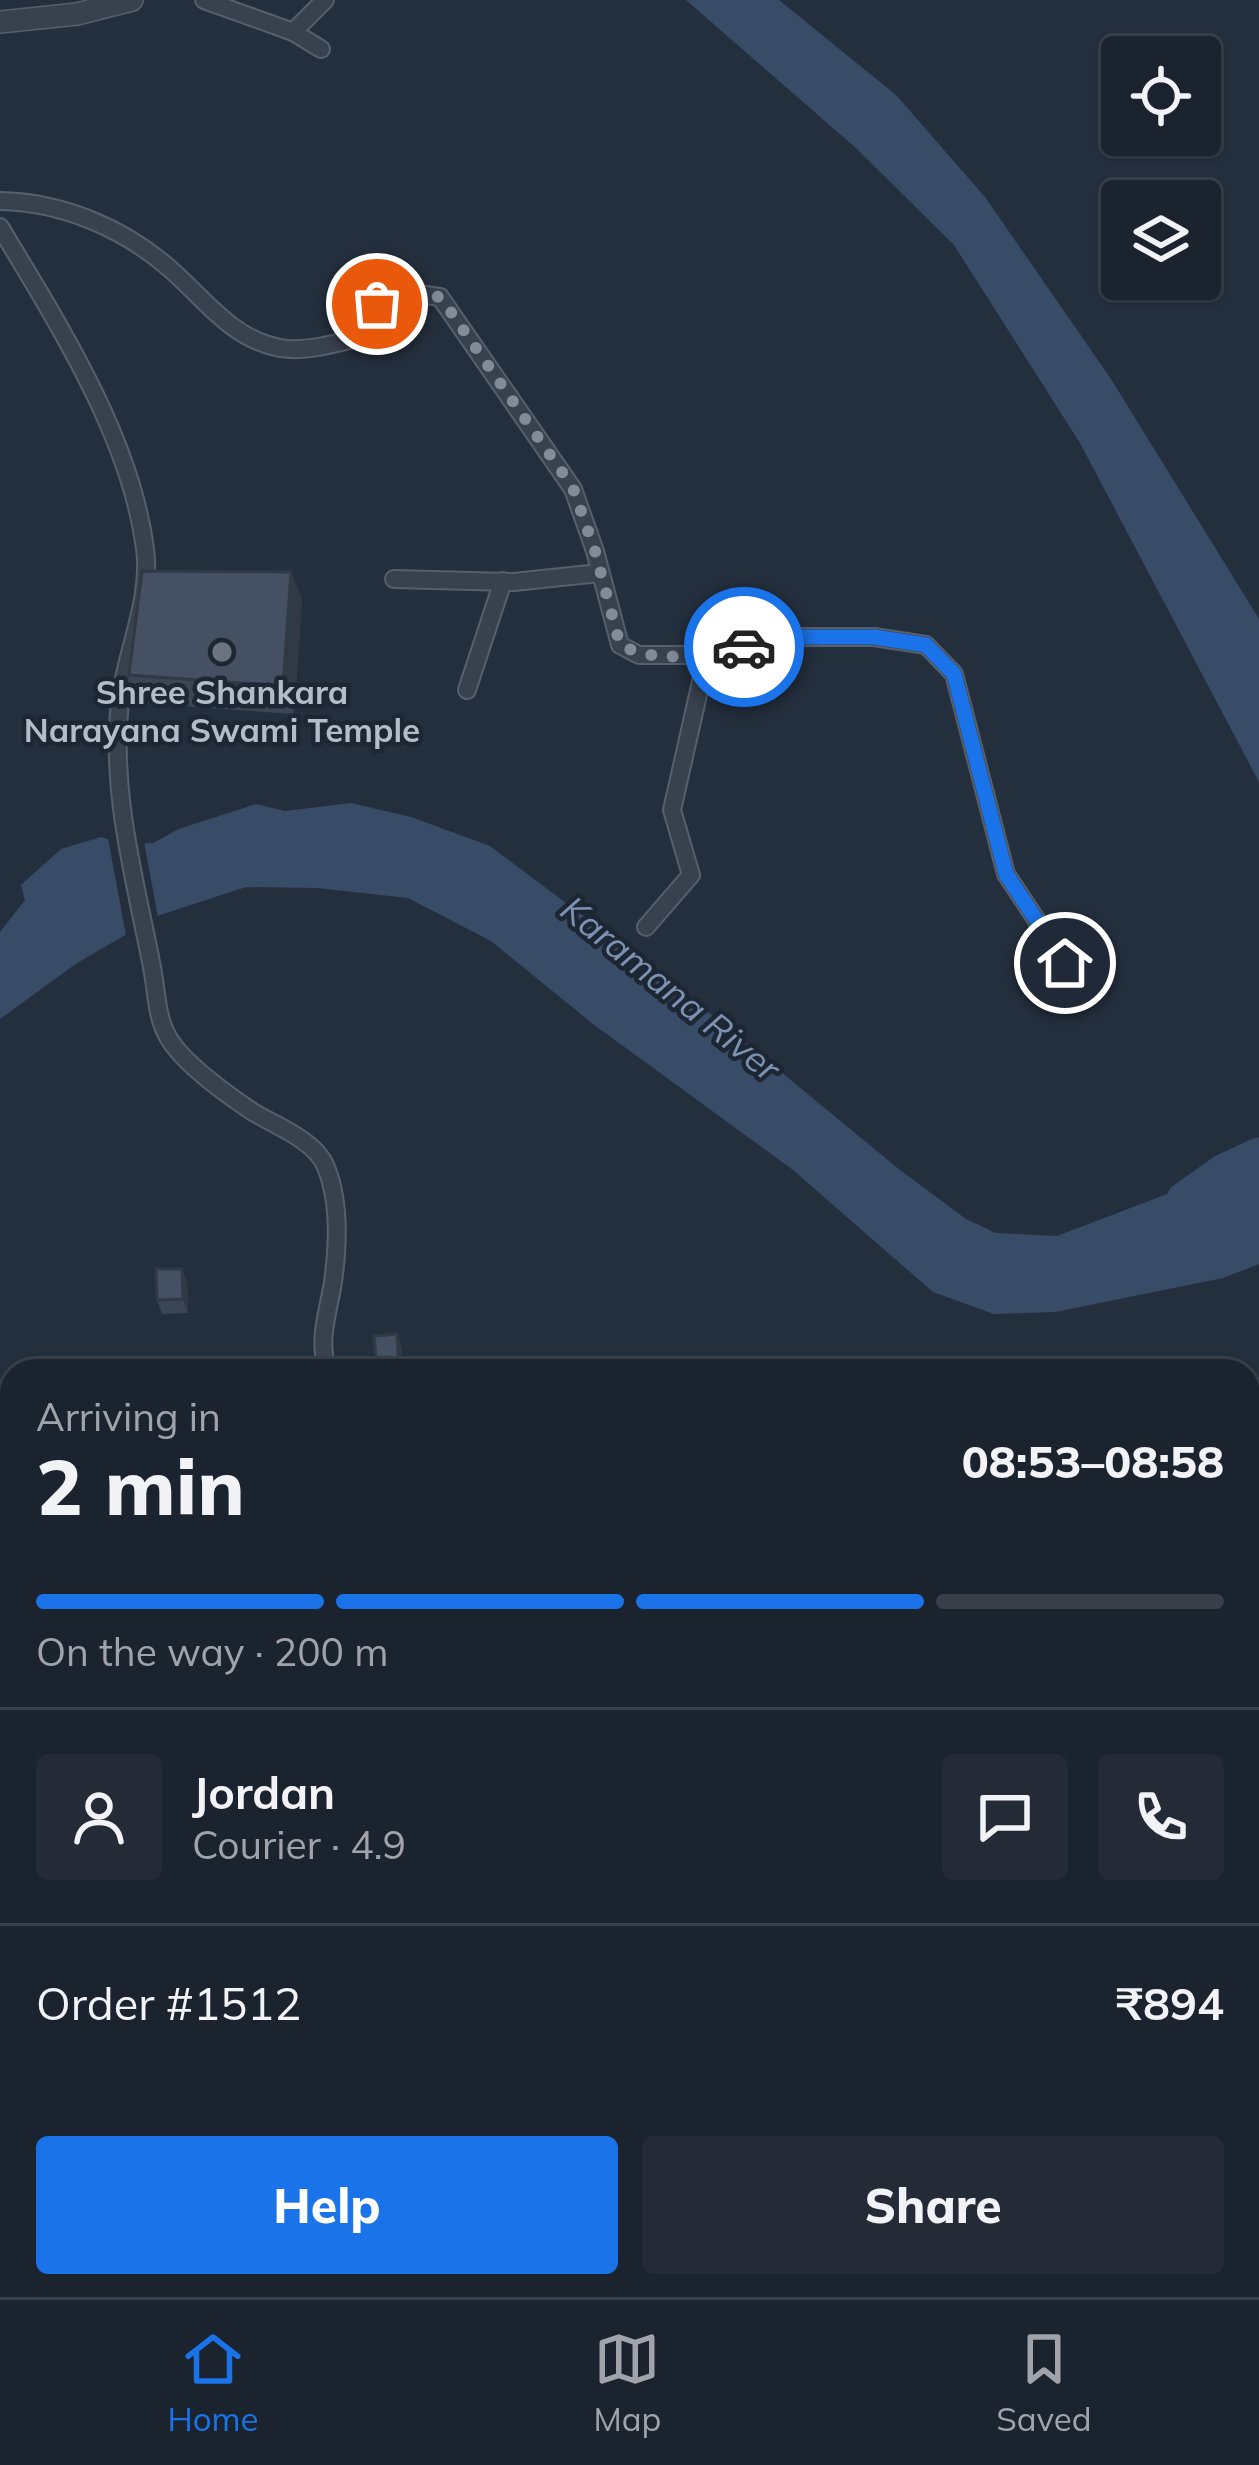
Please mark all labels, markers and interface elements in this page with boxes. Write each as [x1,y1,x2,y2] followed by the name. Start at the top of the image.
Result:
[1101,36,1221,300] map controls
[1101,36,1221,156] button: locate
[1101,180,1221,300] button: layers
[326,253,428,355] pin
[344,271,410,337] icon: bag
[684,587,804,707] courier
[711,614,777,680] icon: car
[209,639,235,665] marker: Shree Shankara Narayana Swami Temple
[24,671,420,750] place label: Shree Shankara Narayana Swami Temple
[552,886,791,1091] water label: Karamana River
[1014,912,1116,1014] pin
[1032,930,1098,996] icon: home
[36,1392,221,1441] text: Arriving in
[962,1433,1224,1489] text: 08:53–08:58
[36,1437,245,1535] text: 2 min
[36,1627,388,1676] text: On the way · 200 m
[36,1754,162,1880] button: person
[942,1754,1068,1880] button: chat
[1098,1754,1224,1880] button: phone
[192,1764,335,1820] text: Jordan
[192,1820,406,1869] text: Courier · 4.9
[36,1975,301,2031] text: Order #1512
[1116,1975,1224,2031] text: ₹894
[36,2136,618,2274] button: Help
[642,2136,1224,2274] button: Share
[167,2326,259,2439] tab: Home
[593,2326,661,2439] tab: Map
[996,2326,1092,2439] tab: Saved

